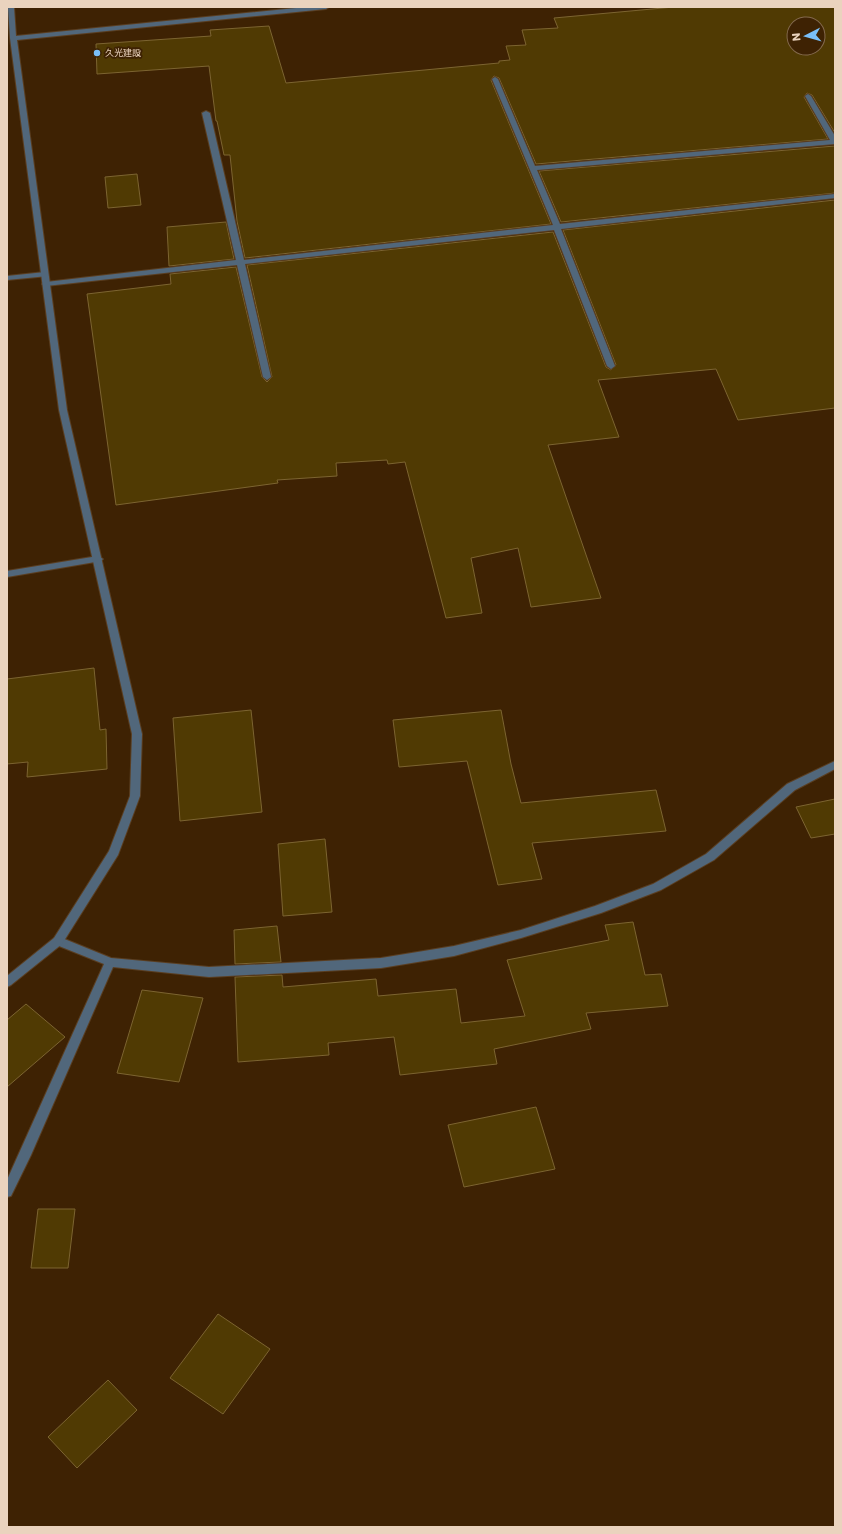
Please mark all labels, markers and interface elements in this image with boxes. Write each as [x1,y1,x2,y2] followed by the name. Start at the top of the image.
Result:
[786,16,826,56] north arrow
[788,32,804,42] text: N
[105,47,141,59] place label: 久光建設
[92,48,102,58] marker: 久光建設

